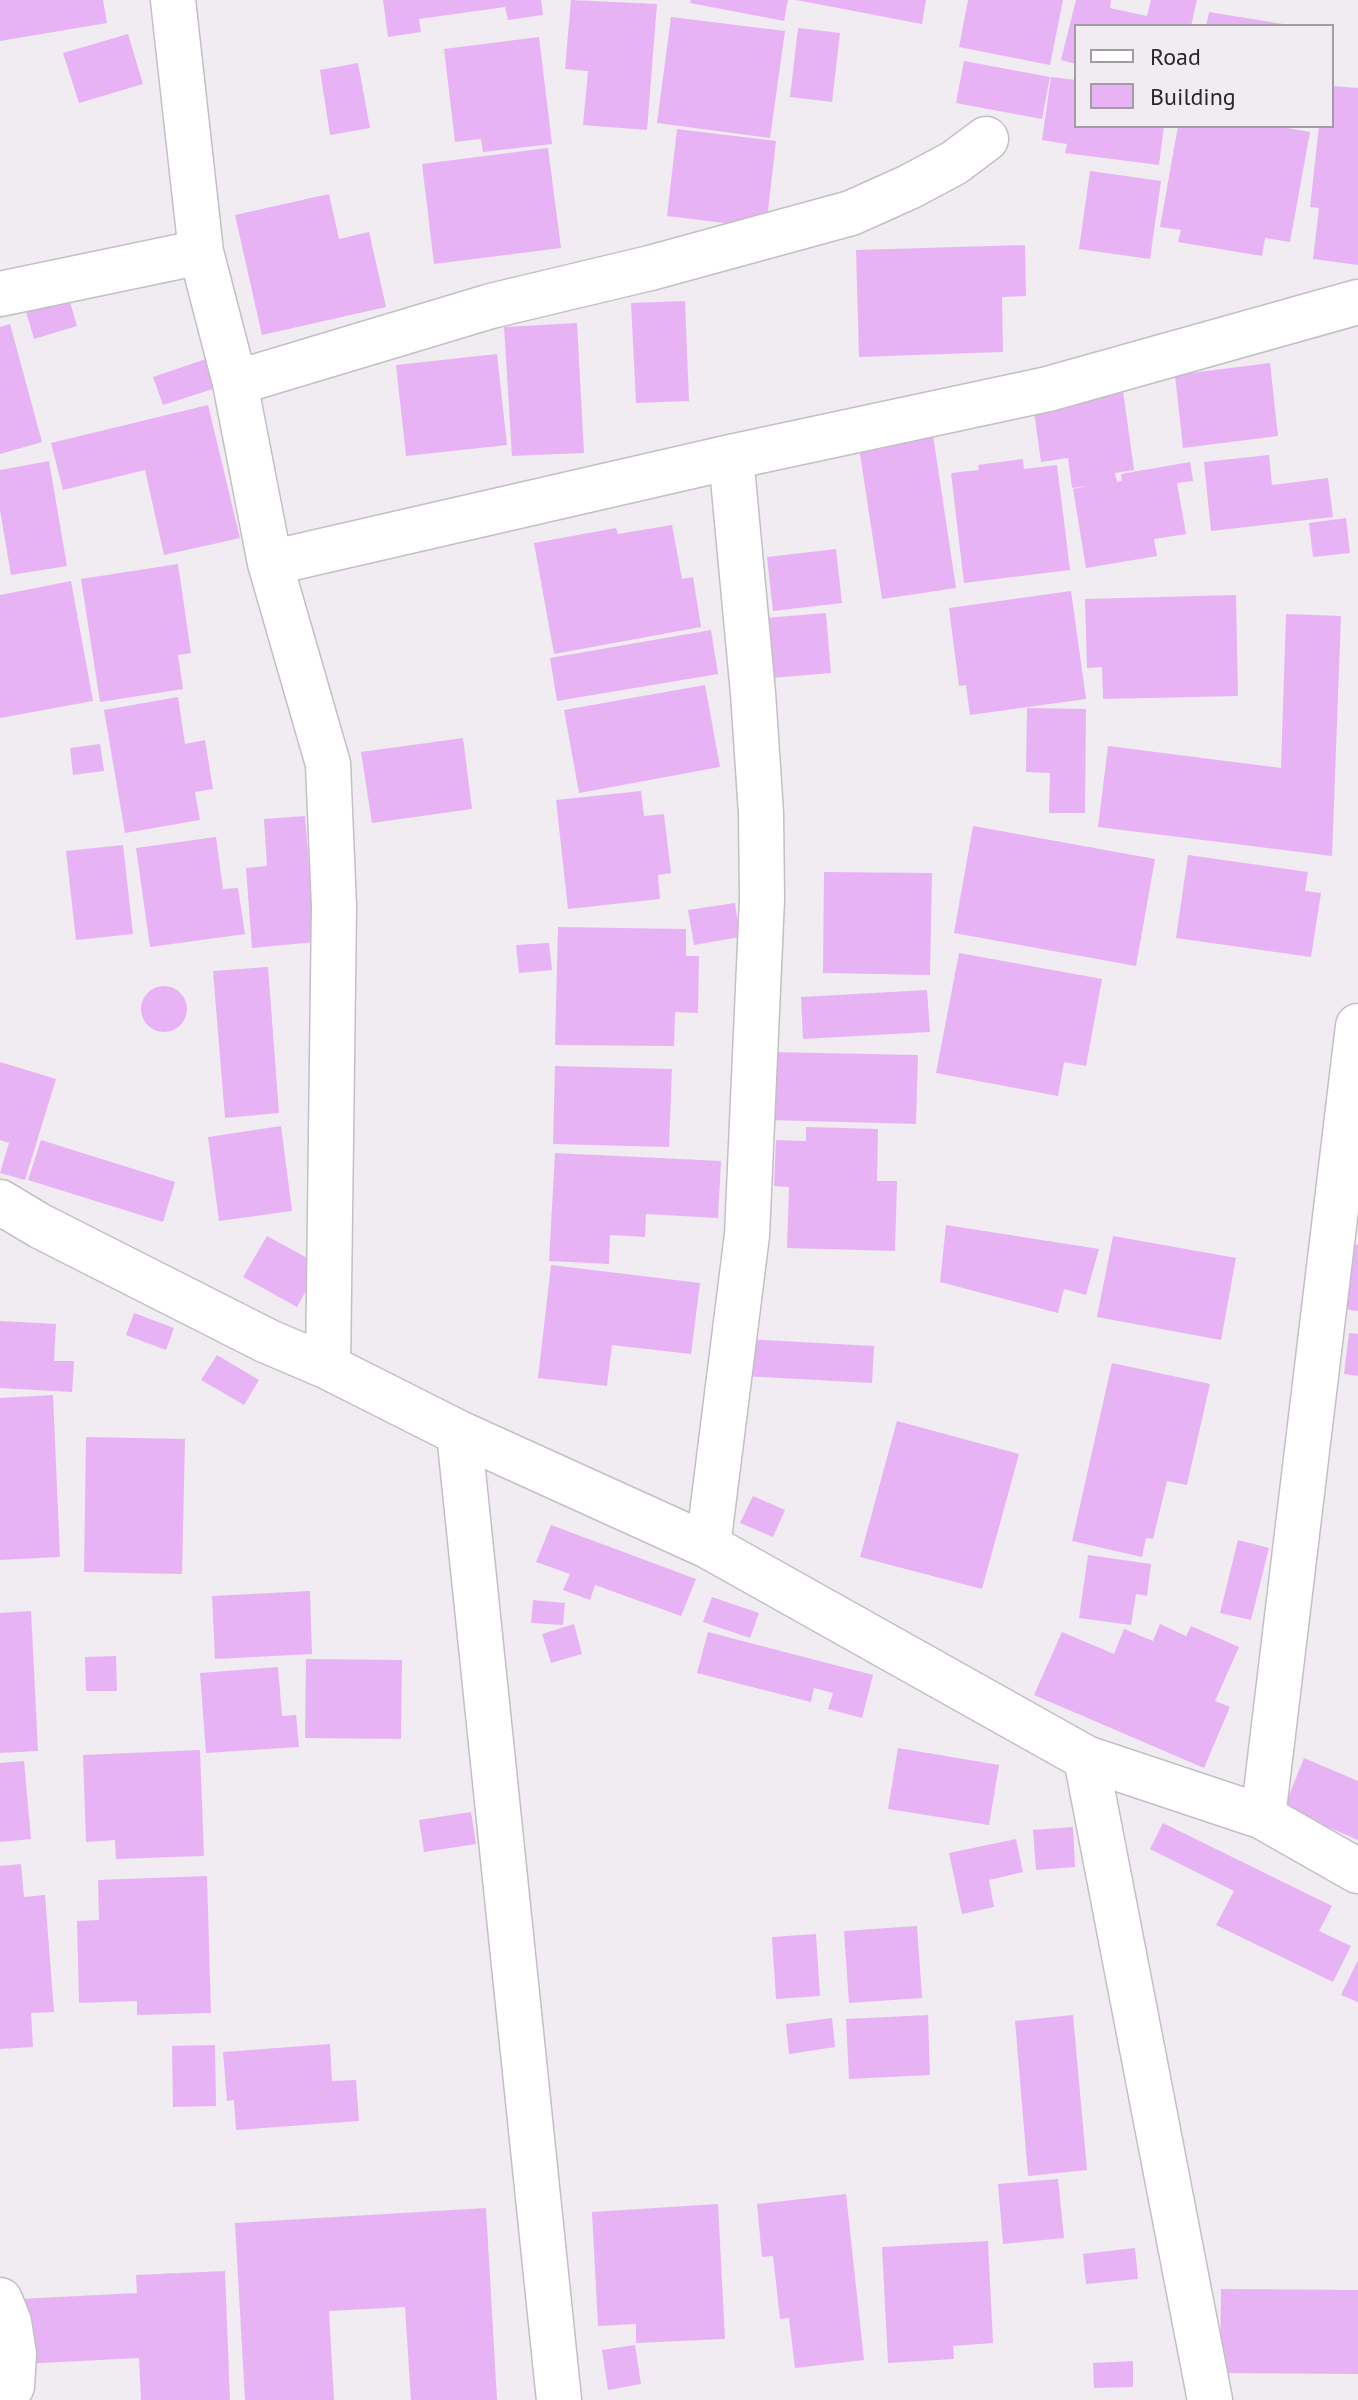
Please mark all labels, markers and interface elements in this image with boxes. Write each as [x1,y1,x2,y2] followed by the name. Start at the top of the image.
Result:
[1074,24,1334,128] legend
[1150,41,1201,72] text: Road
[1150,81,1236,112] text: Building

